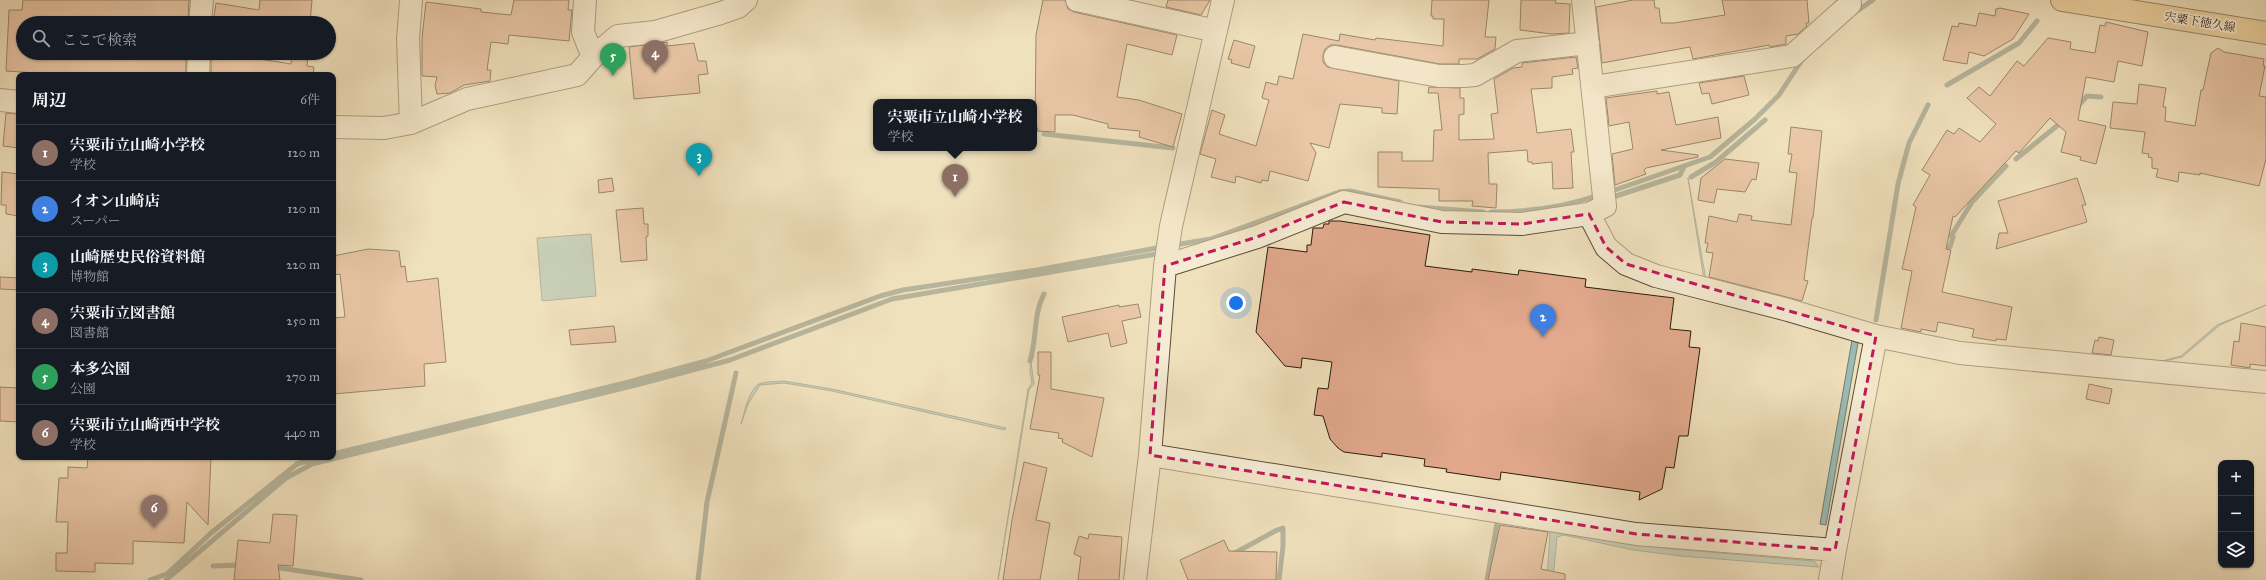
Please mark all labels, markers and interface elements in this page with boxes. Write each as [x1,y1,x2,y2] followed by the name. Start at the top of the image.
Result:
[2163,9,2237,35] street label: 宍粟下徳久線
[16,16,336,60] search box
[30,27,52,49] icon: search
[62,31,137,49] text: ここで検索
[642,40,668,73] pin: 4
[600,43,626,76] pin: 5
[32,90,66,111] text: 周辺
[300,92,320,108] text: 6件
[873,99,1037,151] popup
[887,108,1023,126] text: 宍粟市立山崎小学校
[887,129,914,145] text: 学校
[70,136,205,154] text: 宍粟市立山崎小学校
[686,143,712,176] pin: 3
[42,145,48,161] text: 1
[287,145,320,161] text: 120 m
[70,157,96,173] text: 学校
[942,164,968,197] pin: 1
[70,192,160,210] text: イオン山崎店
[42,201,48,217] text: 2
[287,201,320,217] text: 120 m
[70,213,121,229] text: スーパー
[70,248,205,266] text: 山崎歴史民俗資料館
[42,257,48,273] text: 3
[286,257,320,273] text: 220 m
[70,269,109,285] text: 博物館
[1226,293,1246,313] your location
[70,304,175,322] text: 宍粟市立図書館
[1530,304,1556,337] pin: 2
[41,313,49,329] text: 4
[286,313,320,329] text: 250 m
[70,325,109,341] text: 図書館
[70,360,130,378] text: 本多公園
[42,369,48,385] text: 5
[286,369,320,385] text: 270 m
[70,381,96,397] text: 公園
[70,416,220,434] text: 宍粟市立山崎西中学校
[42,425,48,441] text: 6
[284,425,320,441] text: 440 m
[70,437,96,453] text: 学校
[2218,460,2254,568] map controls
[2218,460,2254,496] button: +
[141,495,167,528] pin: 6
[2218,496,2254,532] button: −
[2218,532,2254,568] button: layers

